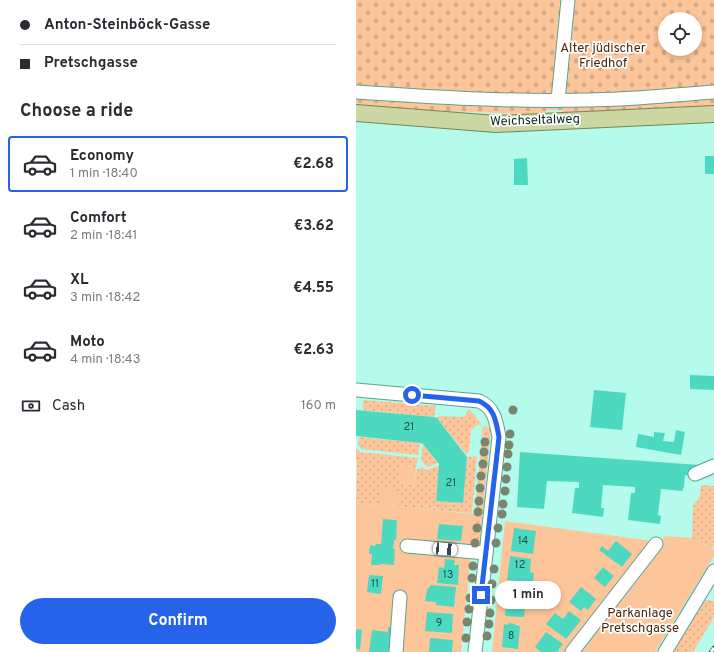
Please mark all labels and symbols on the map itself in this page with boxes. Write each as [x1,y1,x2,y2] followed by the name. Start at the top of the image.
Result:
[560,41,646,72] park label: Alter jüdischer Friedhof
[490,111,580,131] street label: Weichseltalweg
[403,386,421,404] route start
[404,420,414,434] house number: 21
[446,476,456,490] house number: 21
[518,534,529,548] house number: 14
[433,542,457,556] car
[515,558,525,572] house number: 12
[443,568,453,582] house number: 13
[371,577,379,591] house number: 11
[495,581,561,609] callout: 1 min
[472,586,490,604] route end
[601,606,679,637] park label: Parkanlage Pretschgasse
[436,616,442,630] house number: 9
[508,629,514,643] house number: 8

